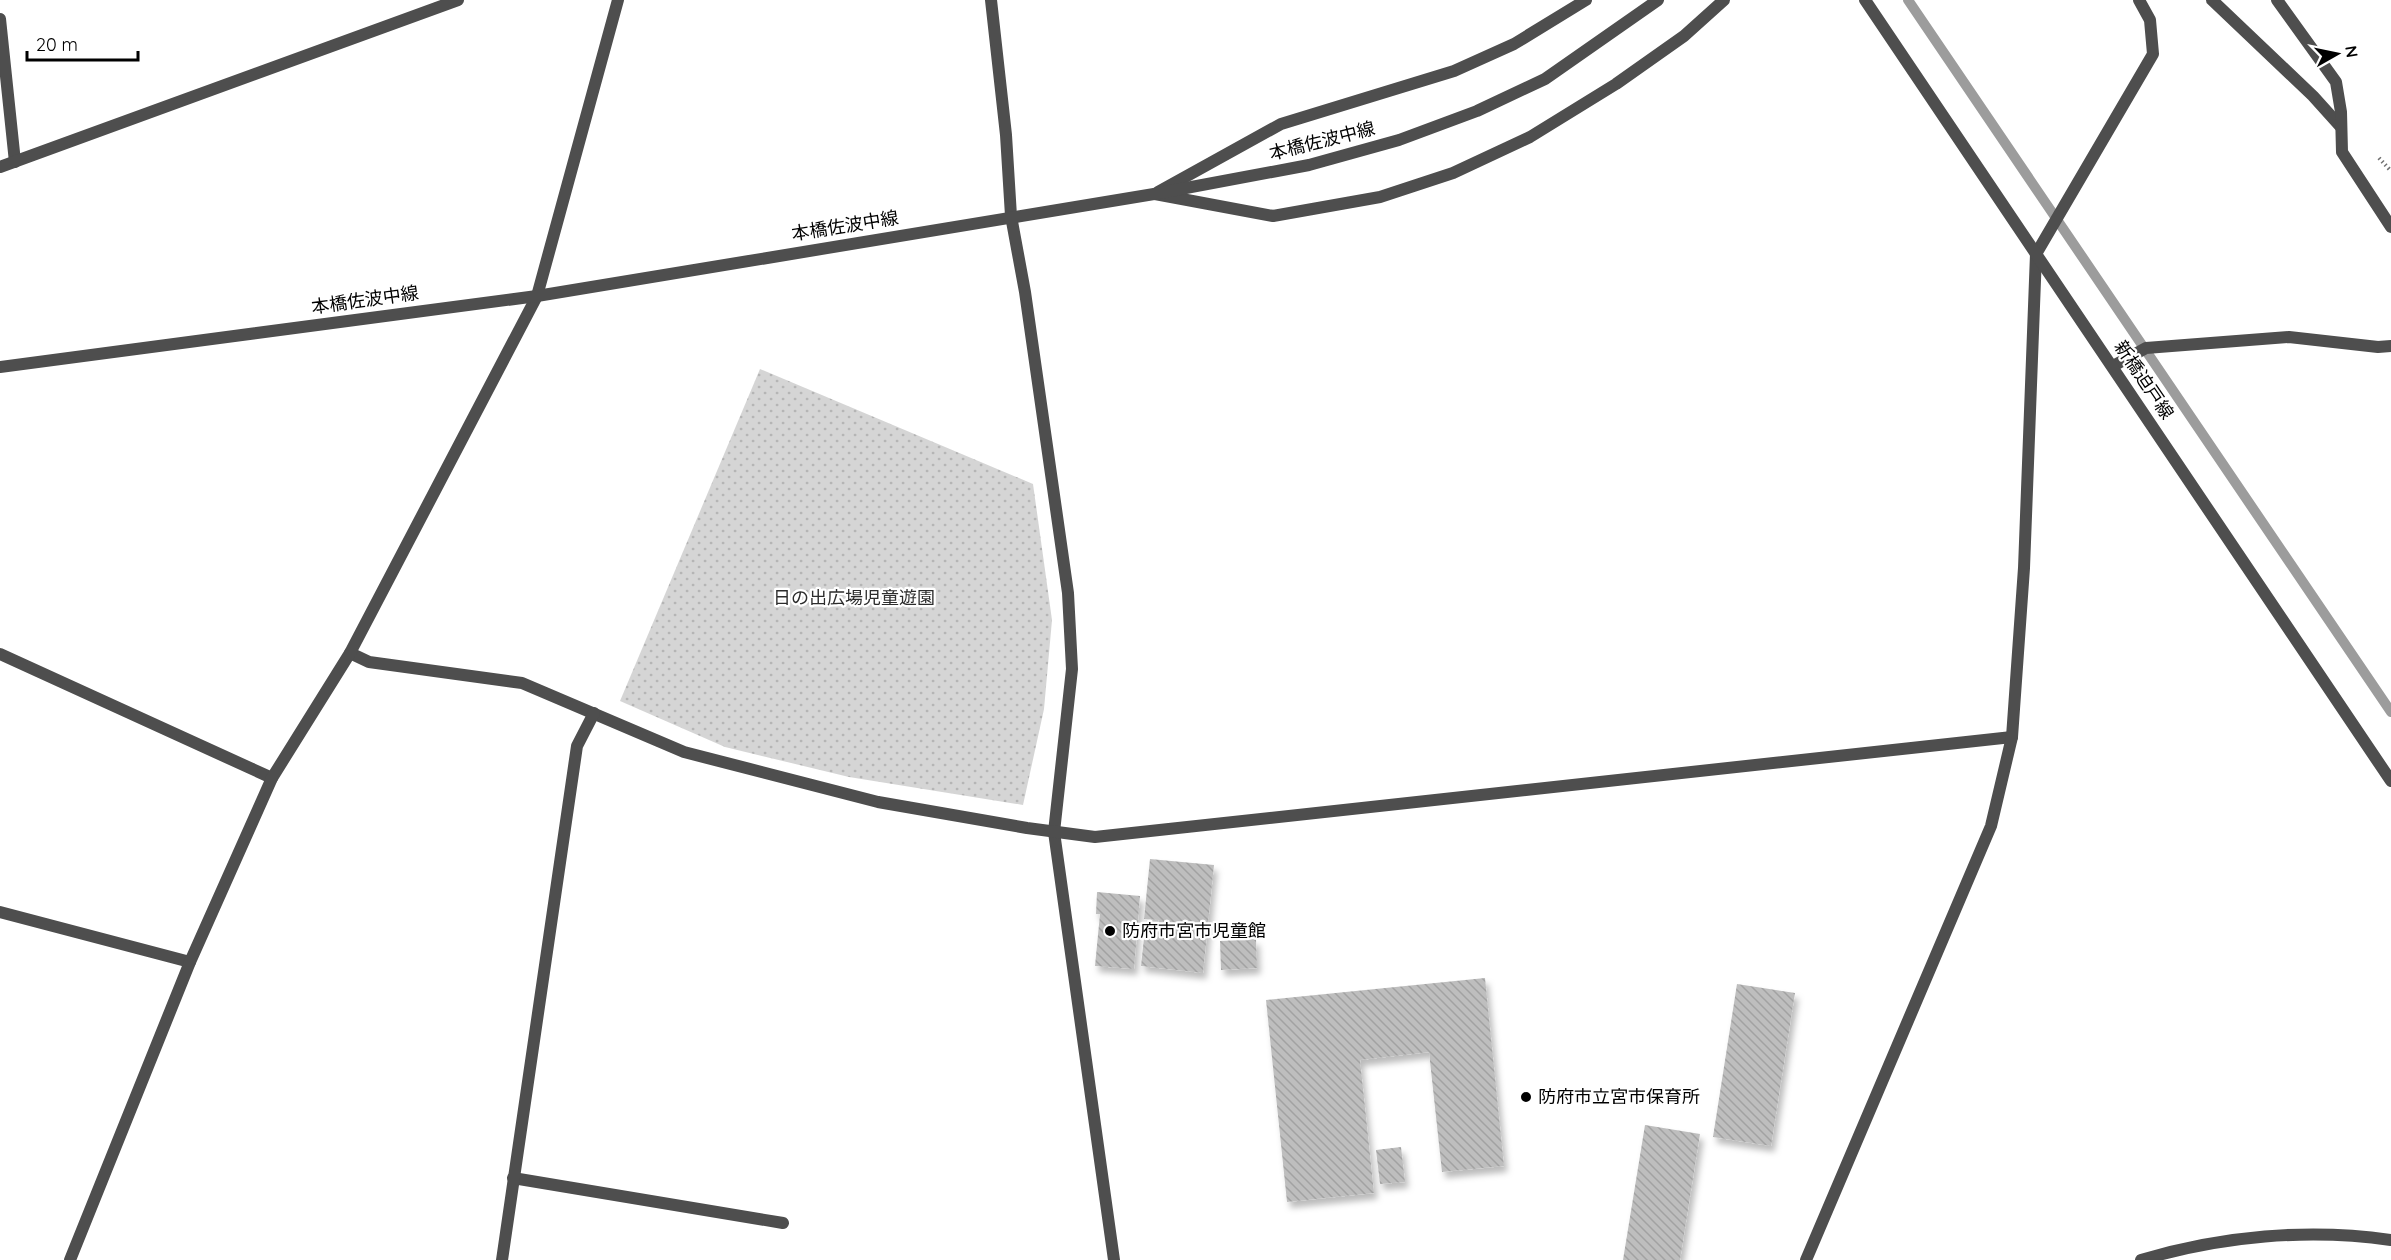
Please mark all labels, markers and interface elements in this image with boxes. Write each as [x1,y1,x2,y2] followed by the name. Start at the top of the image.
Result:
[27,24,138,62] scale bar
[2307,24,2367,84] north arrow
[36,33,78,56] text: 20 m
[2341,44,2363,59] text: N
[1267,116,1377,165] street label: 本橋佐波中線
[790,206,900,245] street label: 本橋佐波中線
[310,281,420,318] street label: 本橋佐波中線
[2110,336,2179,423] street label: 新橋迫戸線
[773,586,935,609] park label: 日の出広場児童遊園
[1122,919,1266,942] place label: 防府市宮市児童館
[1103,924,1117,938] marker: 防府市宮市児童館
[1538,1085,1700,1108] place label: 防府市立宮市保育所
[1519,1090,1533,1104] marker: 防府市立宮市保育所

